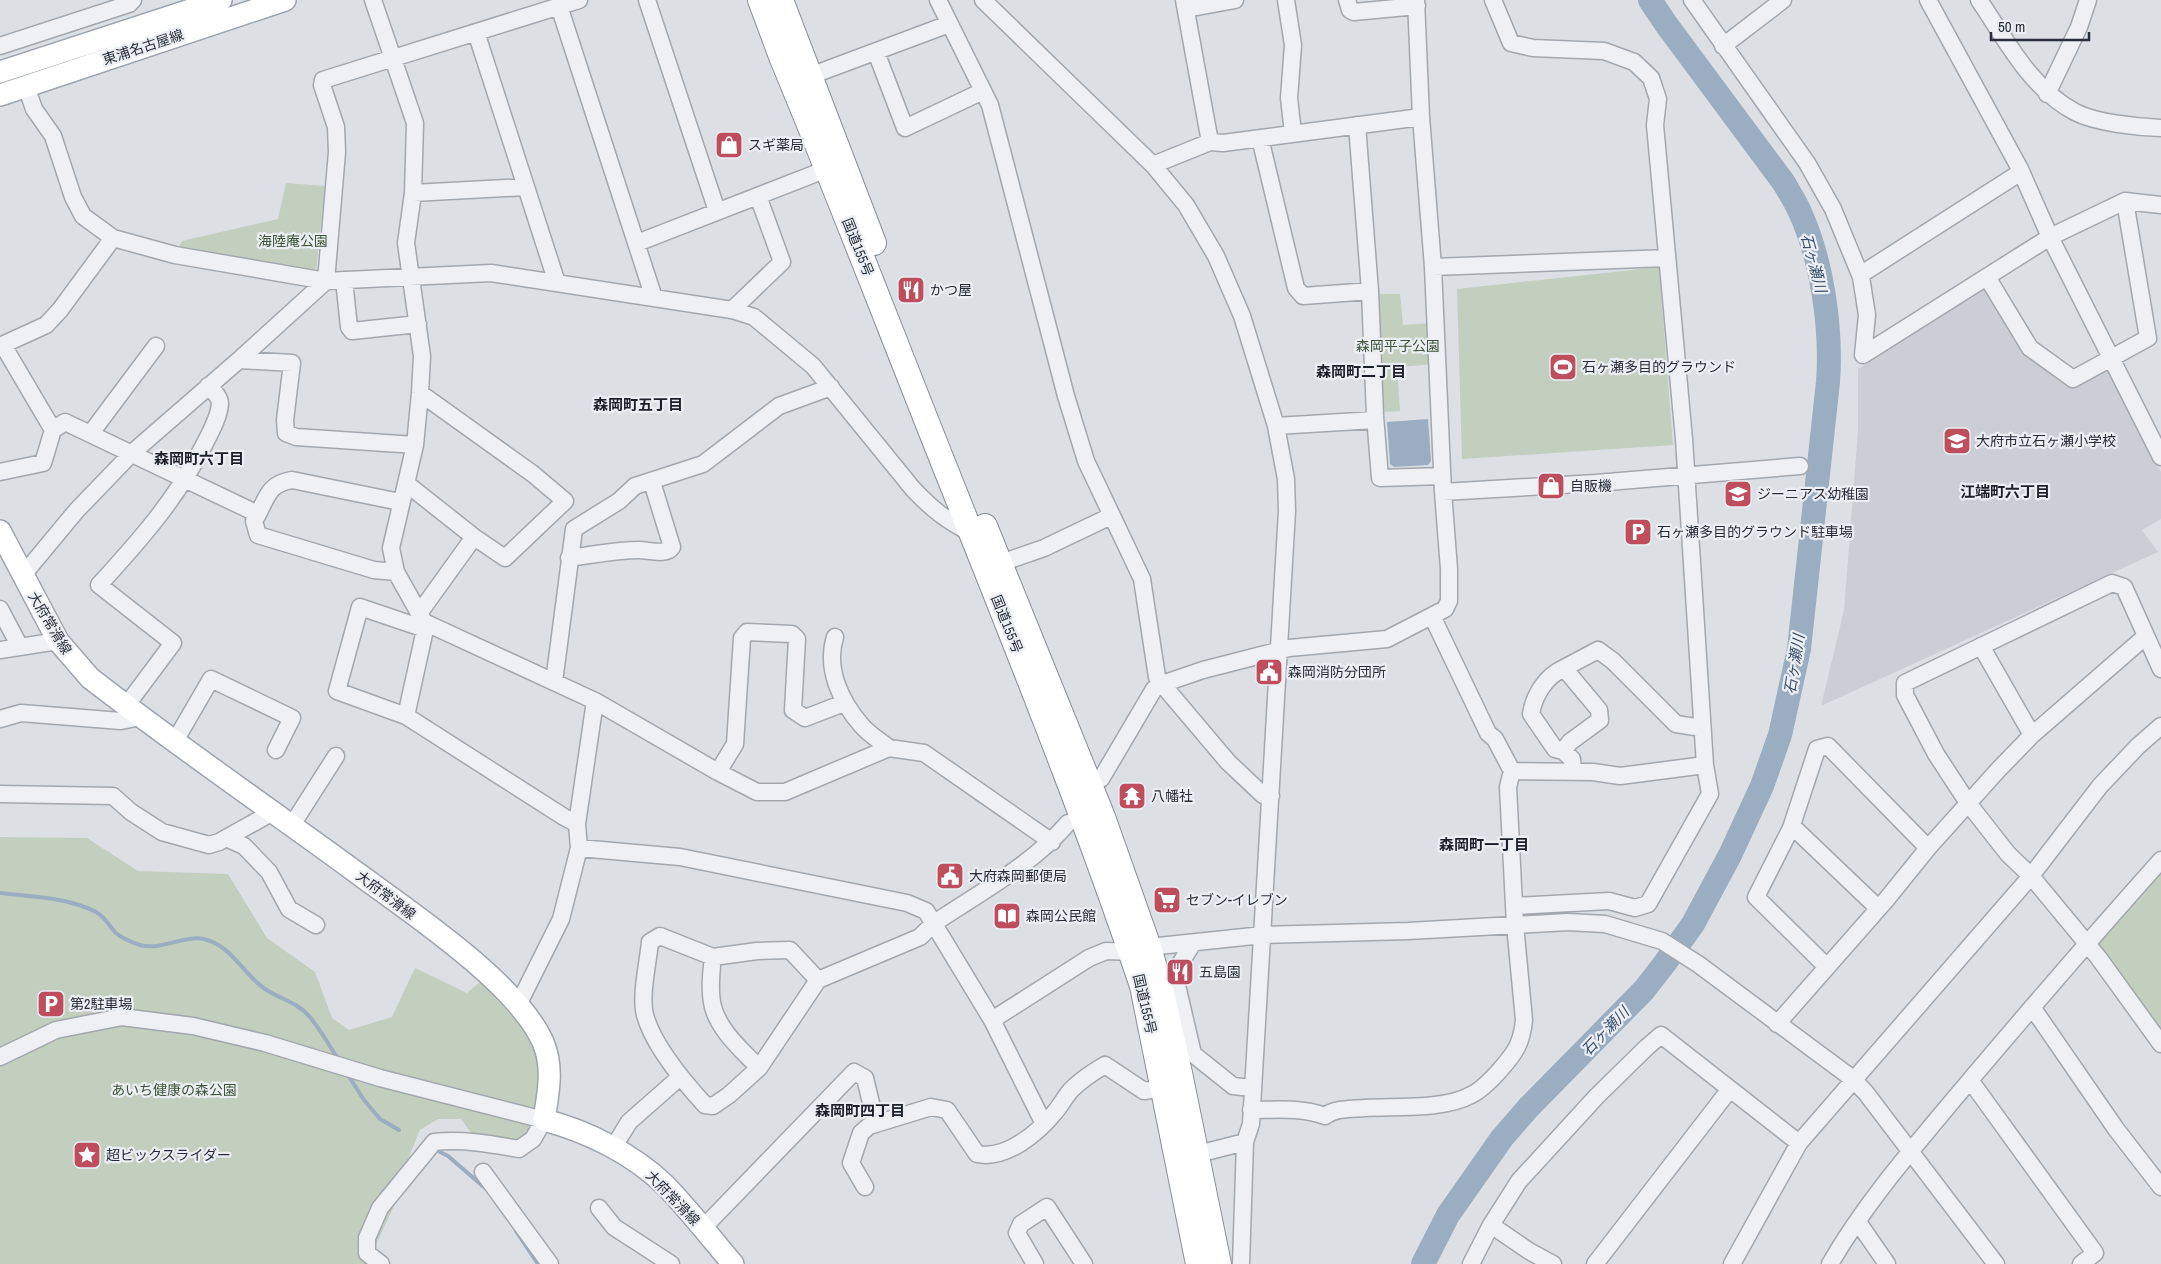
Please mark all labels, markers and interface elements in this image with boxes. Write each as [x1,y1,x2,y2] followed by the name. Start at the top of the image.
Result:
[1991,10,2088,42] scale bar
[1998,16,2025,37] text: 50 m
[100,25,186,69] street label: 東浦名古屋線
[714,130,744,160] shop icon: スギ薬局
[748,136,804,154] place label: スギ薬局
[838,215,878,279] street label: 国道155号
[1796,231,1832,297] water label: 石ヶ瀬川
[258,232,328,250] park label: 海陸庵公園
[896,275,926,305] restaurant icon: かつ屋
[930,281,972,299] place label: かつ屋
[1356,337,1440,355] park label: 森岡平子公園
[1548,352,1578,382] sports icon: 石ヶ瀬多目的グラウンド
[1582,358,1736,376] place label: 石ヶ瀬多目的グラウンド
[1316,361,1406,382] district label: 森岡町二丁目
[593,394,683,415] district label: 森岡町五丁目
[1942,426,1972,456] school or university icon: 大府市立石ヶ瀬小学校
[1976,432,2116,450] place label: 大府市立石ヶ瀬小学校
[154,448,244,469] district label: 森岡町六丁目
[1536,471,1566,501] shop icon: 自販機
[1570,477,1612,495] place label: 自販機
[1723,479,1753,509] school or university icon: ジーニアス幼稚園
[1960,481,2050,502] district label: 江端町六丁目
[1757,485,1869,503] place label: ジーニアス幼稚園
[1623,517,1653,547] parking icon: 石ヶ瀬多目的グラウンド駐車場
[1657,523,1853,541] place label: 石ヶ瀬多目的グラウンド駐車場
[24,588,76,658] street label: 大府常滑線
[987,592,1027,656] street label: 国道155号
[1779,631,1809,695] water label: 石ヶ瀬川
[1254,657,1284,687] public building icon: 森岡消防分団所
[1288,663,1386,681] place label: 森岡消防分団所
[1117,781,1147,811] temple icon: 八幡社
[1151,787,1193,805] place label: 八幡社
[1439,834,1529,855] district label: 森岡町一丁目
[935,861,965,891] public building icon: 大府森岡郵便局
[353,867,419,923] street label: 大府常滑線
[969,867,1067,885] place label: 大府森岡郵便局
[1152,885,1182,915] supermarket icon: セブン-イレブン
[1186,891,1288,909] place label: セブン-イレブン
[992,901,1022,931] library icon: 森岡公民館
[1026,907,1096,925] place label: 森岡公民館
[1165,957,1195,987] restaurant icon: 五島園
[1199,963,1241,981] place label: 五島園
[1129,972,1161,1036] street label: 国道155号
[36,989,66,1019] parking icon: 第2駐車場
[70,995,132,1013] place label: 第2駐車場
[1577,1001,1635,1060] water label: 石ヶ瀬川
[111,1081,237,1099] park label: あいち健康の森公園
[815,1100,905,1121] district label: 森岡町四丁目
[72,1140,102,1170] place icon: 超ビックスライダー
[106,1146,231,1164] place label: 超ビックスライダー
[642,1167,704,1229] street label: 大府常滑線

